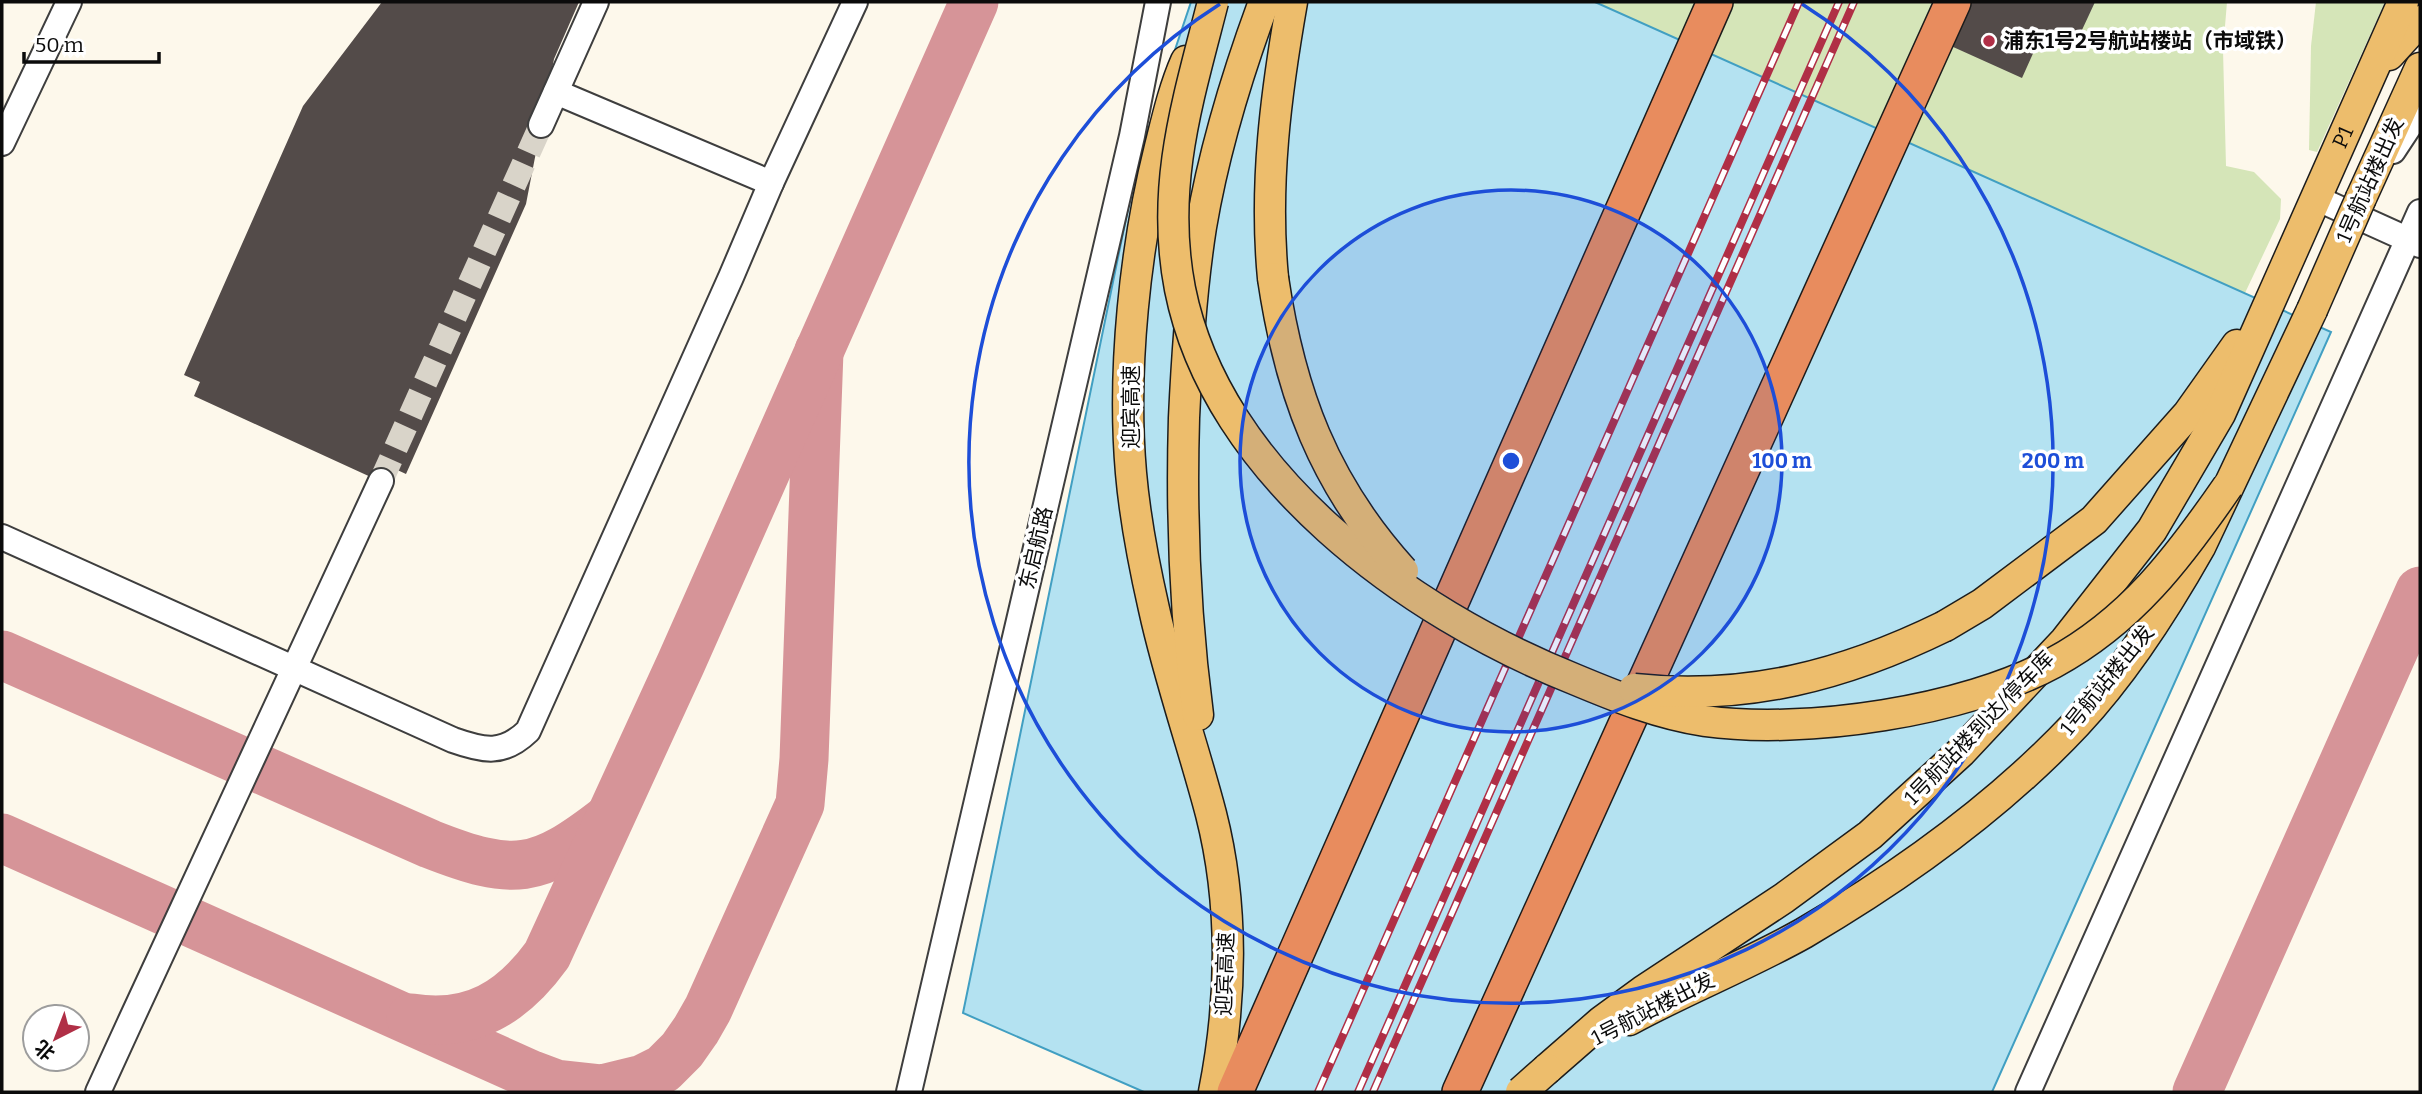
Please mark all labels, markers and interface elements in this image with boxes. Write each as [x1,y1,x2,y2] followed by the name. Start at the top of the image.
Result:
[24,21,159,65] scale bar
[2003,28,2297,54] place label: 浦东1号2号航站楼站（市域铁）
[35,32,84,58] text: 50 m
[1981,33,1997,49] marker: 浦东1号2号航站楼站（市域铁）
[2331,113,2409,247] street label: 1号航站楼出发
[2327,122,2359,152] street label: P1
[1118,365,1144,449] street label: 迎宾高速
[1752,448,1812,474] text: 100 m
[2022,448,2084,474] text: 200 m
[1499,449,1523,473] centre of rings
[1014,504,1058,592] street label: 东启航路
[2055,620,2159,740] street label: 1号航站楼出发
[1899,646,2059,810] street label: 1号航站楼到达/停车库
[1211,932,1239,1016] street label: 迎宾高速
[1587,967,1719,1051] street label: 1号航站楼出发
[21,1003,91,1073] north arrow
[30,1035,60,1065] text: 北

